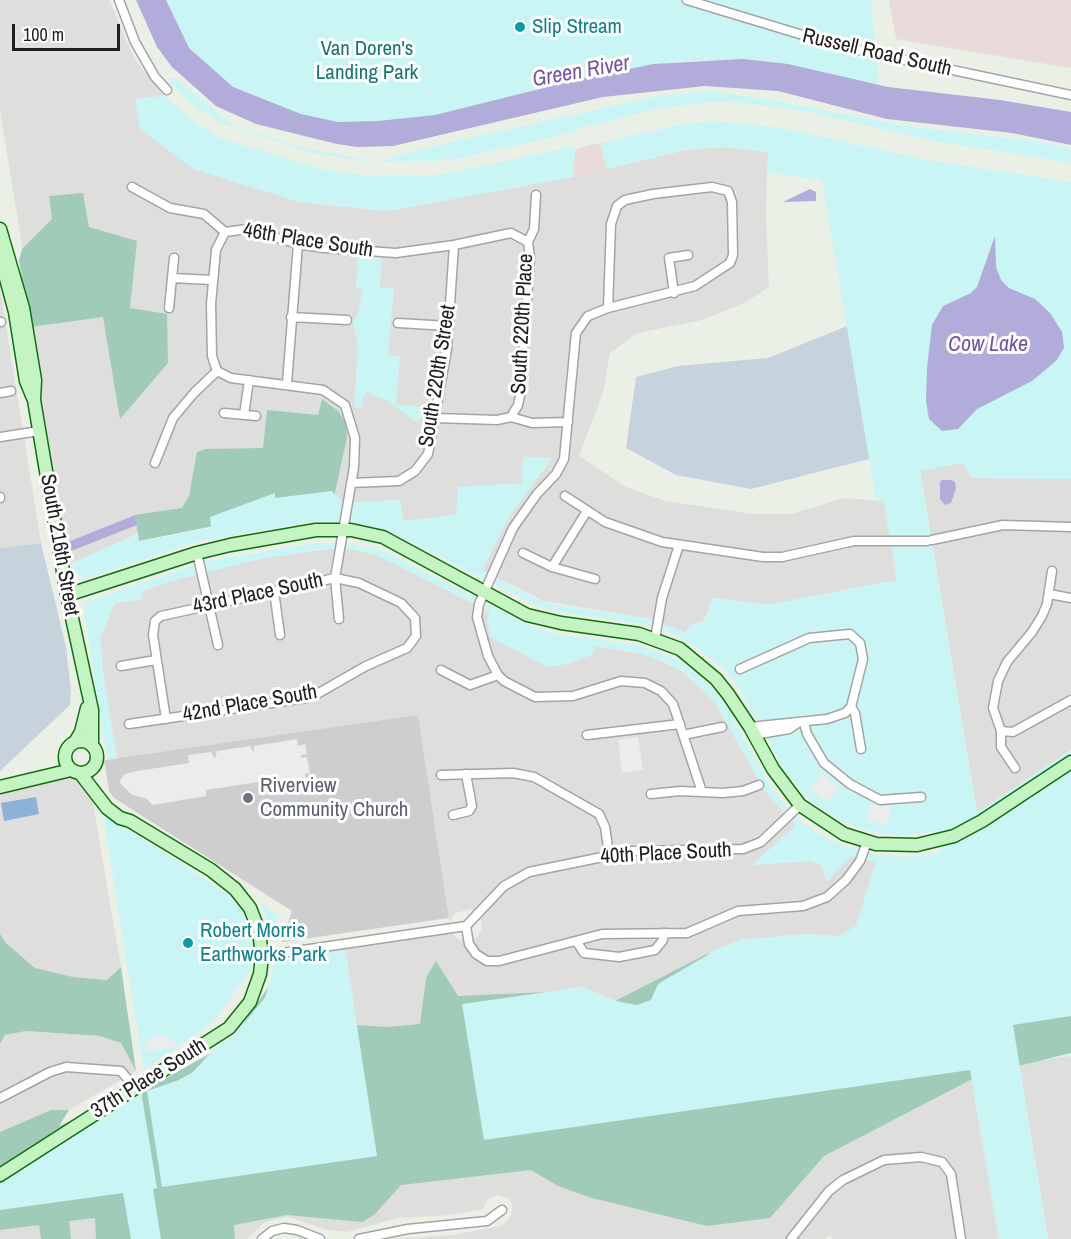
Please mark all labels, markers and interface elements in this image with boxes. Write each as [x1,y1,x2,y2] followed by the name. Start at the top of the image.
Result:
[15,12,123,50] scale bar
[532,14,622,40] place label: Slip Stream
[513,20,527,34] marker: Slip Stream
[23,22,64,47] text: 100 m
[800,24,954,82] street label: Russell Road South
[316,36,418,86] park label: Van Doren's Landing Park
[530,50,632,94] water label: Green River
[241,218,375,264] street label: 46th Place South
[507,253,539,395] street label: South 220th Place
[414,303,462,449] street label: South 220th Street
[948,332,1028,358] water label: Cow Lake
[34,472,84,618] street label: South 216th Street
[191,568,325,620] street label: 43rd Place South
[181,680,319,728] street label: 42nd Place South
[260,773,408,823] place label: Riverview Community Church
[241,791,255,805] marker: Riverview Community Church
[600,838,732,870] street label: 40th Place South
[200,918,326,968] place label: Robert Morris Earthworks Park
[181,936,195,950] marker: Robert Morris Earthworks Park
[87,1034,211,1124] street label: 37th Place South

